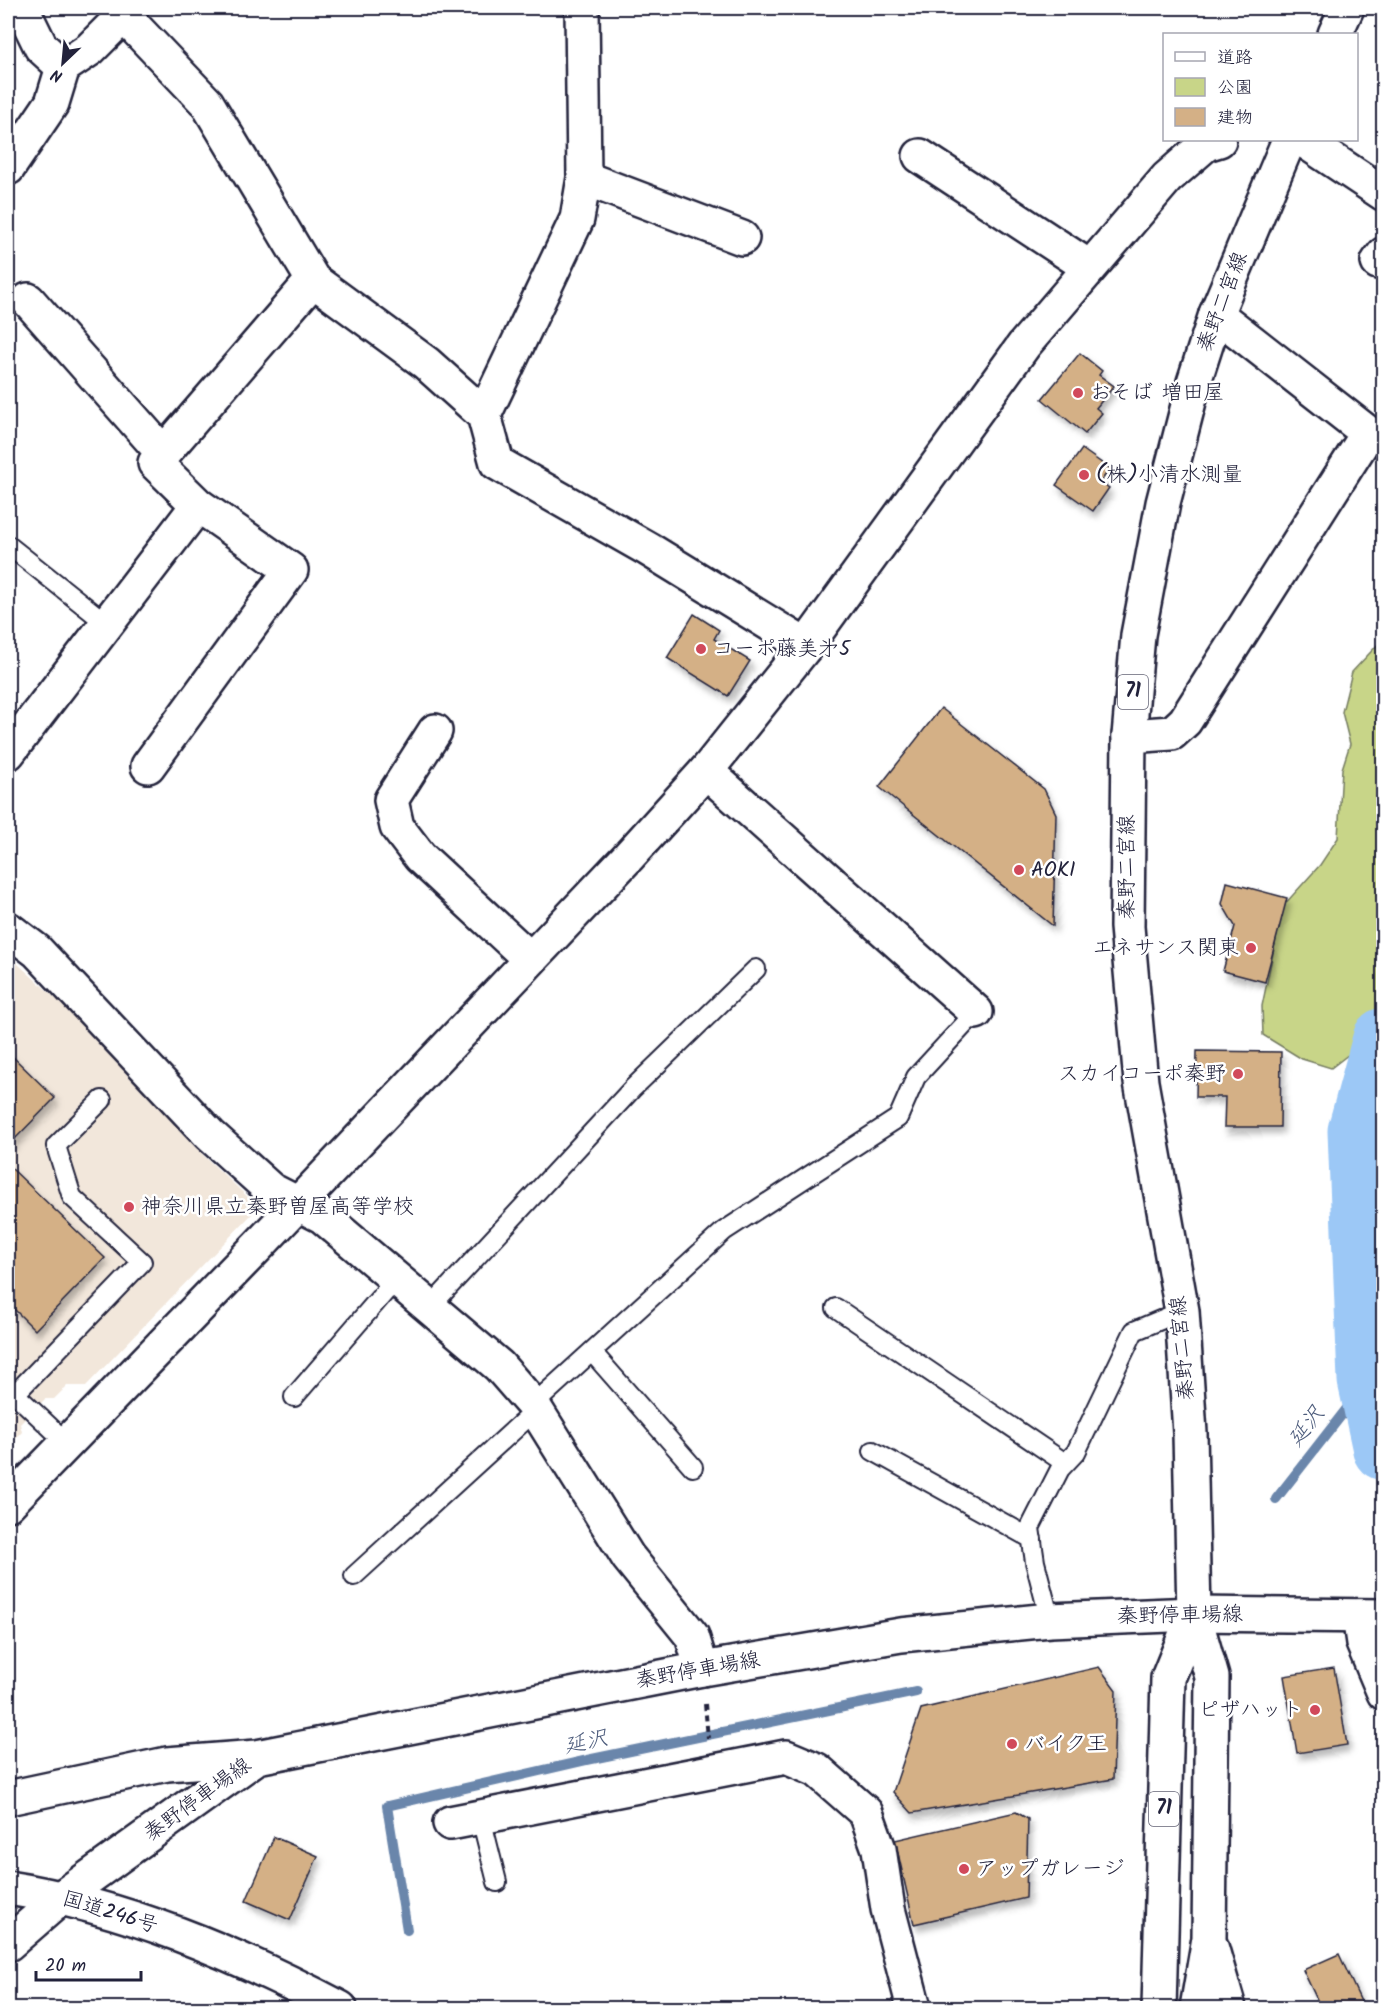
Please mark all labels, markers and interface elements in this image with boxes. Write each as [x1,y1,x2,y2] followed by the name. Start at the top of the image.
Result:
[33,33,93,93] north arrow
[1163,33,1358,141] legend
[1217,44,1253,73] text: 道路
[47,62,67,89] text: N
[1217,74,1253,103] text: 公園
[1217,104,1253,133] text: 建物
[1189,247,1257,357] street label: 秦野二宮線
[1090,377,1224,410] place label: おそば 増田屋
[1071,386,1085,400] marker: おそば 増田屋
[1096,459,1243,492] place label: (株)小清水測量
[1077,468,1091,482] marker: (株)小清水測量
[713,633,852,666] place label: コーポ藤美㐧5
[694,642,708,656] marker: コーポ藤美㐧5
[1118,675,1148,709] road number: 71
[1111,815,1144,920] street label: 秦野二宮線
[1031,854,1076,887] place label: AOKI
[1012,863,1026,877] marker: AOKI
[1092,932,1239,965] place label: エネサンス関東
[1244,941,1258,955] marker: エネサンス関東
[1058,1058,1226,1091] place label: スカイコーポ秦野
[1231,1067,1245,1081] marker: スカイコーポ秦野
[141,1191,414,1224] place label: 神奈川県立秦野曽屋高等学校
[122,1200,136,1214] marker: 神奈川県立秦野曽屋高等学校
[1162,1294,1204,1402] street label: 秦野二宮線
[1280,1398,1335,1455] water label: 延沢
[1117,1598,1243,1634] street label: 秦野停車場線
[633,1644,763,1698] street label: 秦野停車場線
[1198,1694,1303,1727] place label: ピザハット
[1308,1703,1322,1717] marker: ピザハット
[561,1721,612,1765] water label: 延沢
[1024,1728,1107,1761] place label: バイク王
[1005,1737,1019,1751] marker: バイク王
[137,1750,259,1850] street label: 秦野停車場線
[1149,1792,1179,1826] road number: 71
[976,1853,1124,1886] place label: アップガレージ
[957,1862,971,1876] marker: アップガレージ
[58,1883,162,1943] street label: 国道246号
[36,1944,141,1982] scale bar
[45,1952,86,1981] text: 20 m

